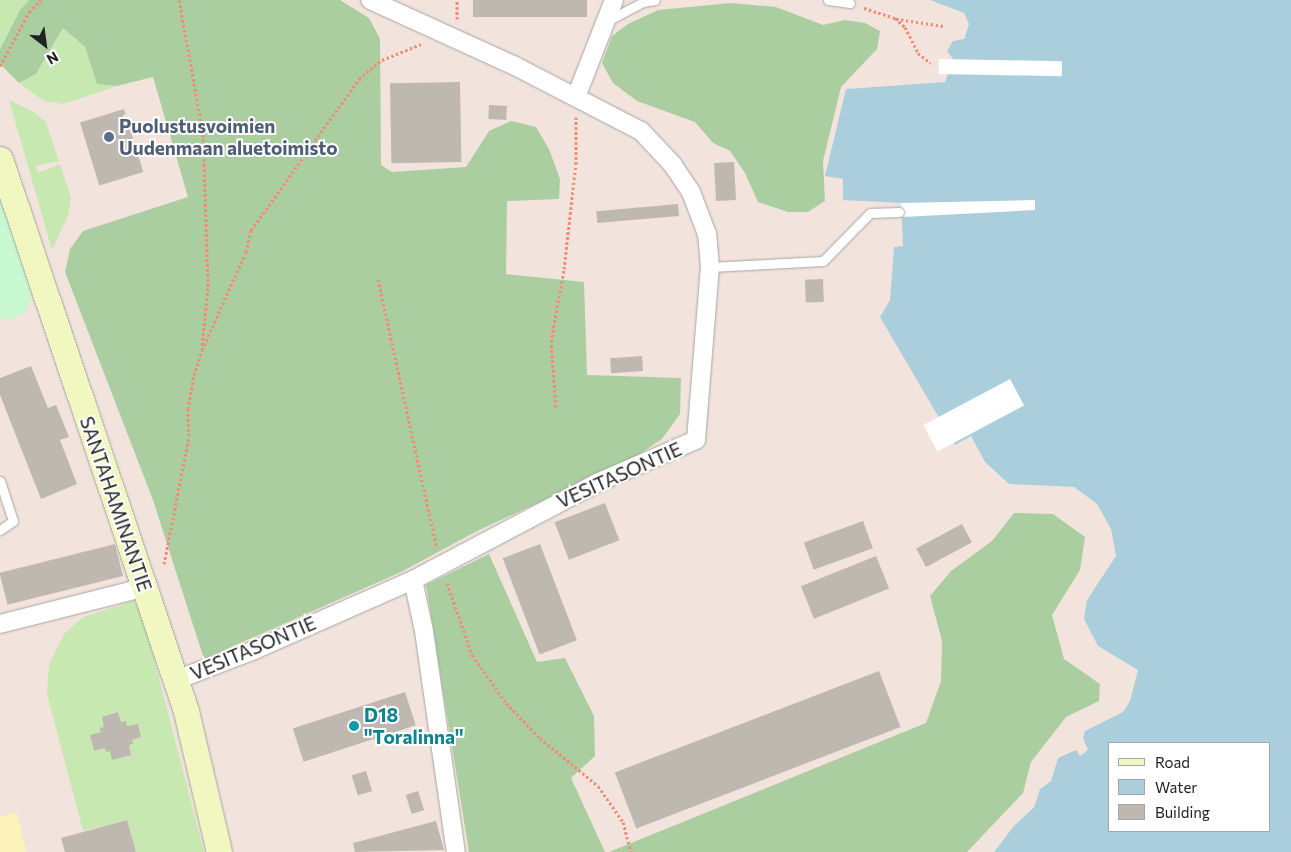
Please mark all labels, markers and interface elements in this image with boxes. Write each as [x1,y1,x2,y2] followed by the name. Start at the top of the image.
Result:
[20,20,70,70] north arrow
[44,48,62,68] text: N
[119,115,337,159] place label: Puolustusvoimien Uudenmaan aluetoimisto
[103,131,115,143] marker: Puolustusvoimien Uudenmaan aluetoimisto
[75,413,157,595] street label: SANTAHAMINANTIE
[553,437,685,513] street label: VESITASONTIE
[187,611,319,685] street label: VESITASONTIE
[364,704,464,748] place label: D18 ''Toralinna''
[348,720,360,732] marker: D18 ''Toralinna''
[1108,742,1271,832] legend
[1155,753,1190,771] text: Road
[1155,778,1197,796] text: Water
[1155,803,1210,821] text: Building

